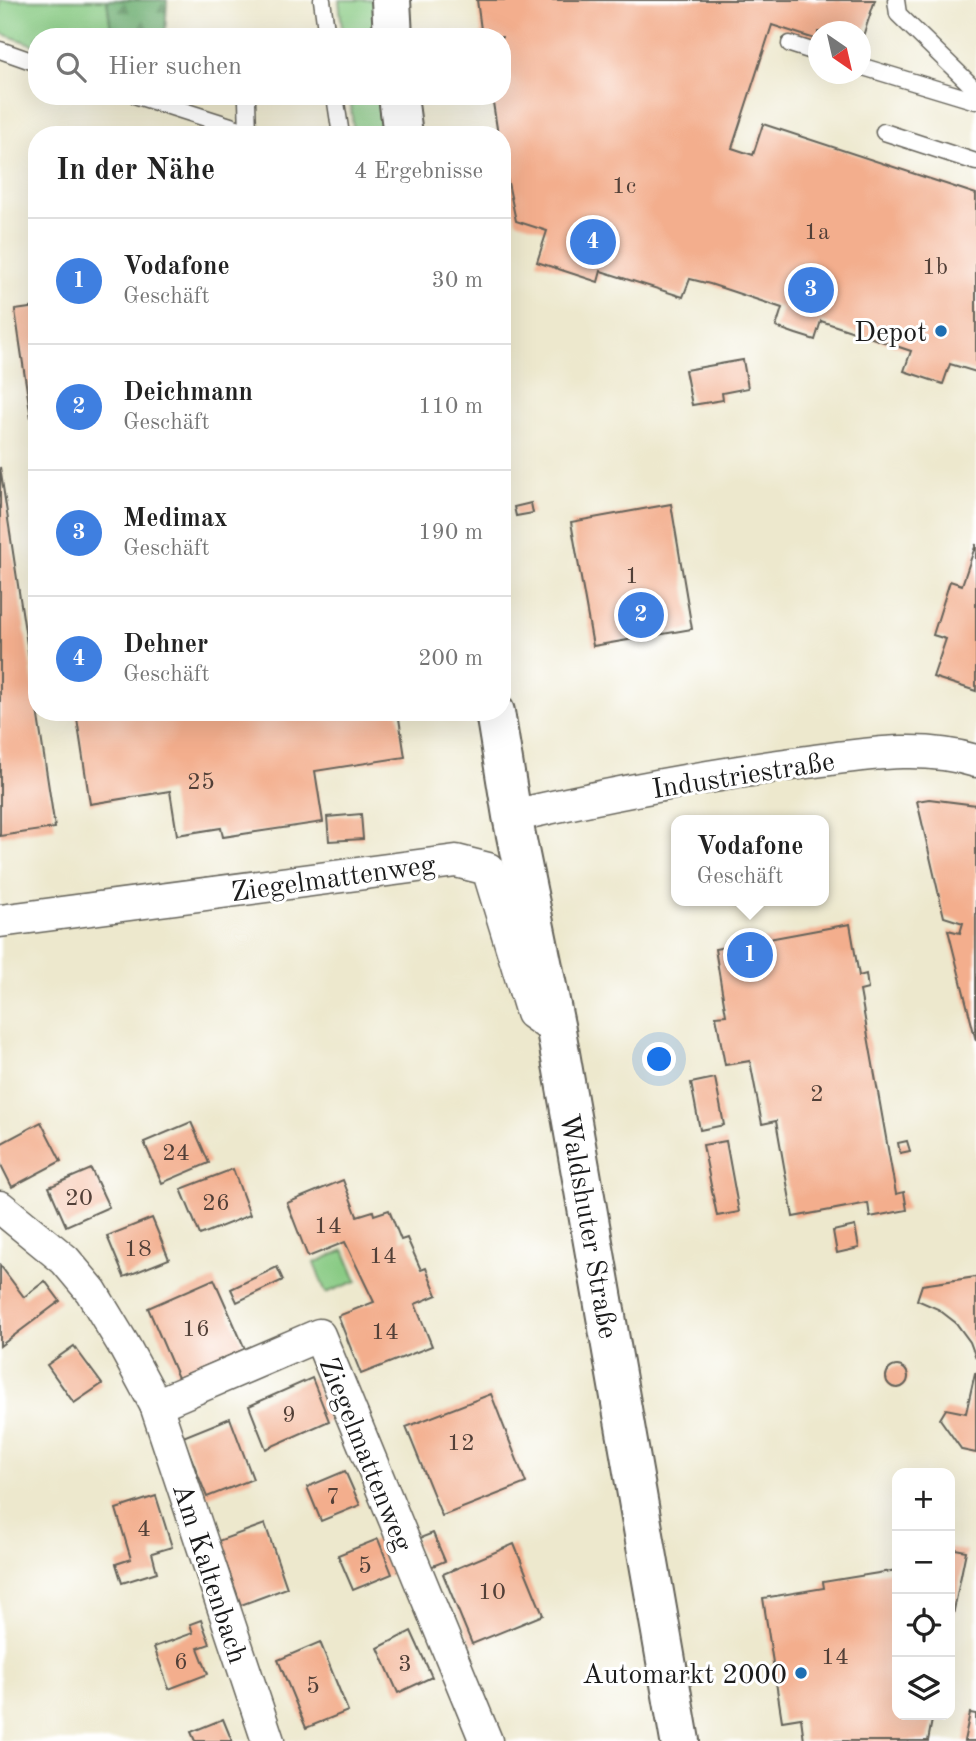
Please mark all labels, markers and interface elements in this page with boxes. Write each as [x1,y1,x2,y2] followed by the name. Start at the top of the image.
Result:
[808,21,871,84] north arrow
[28,28,511,105] search box
[52,48,90,86] icon: search
[108,54,242,80] text: Hier suchen
[56,156,215,186] text: In der Nähe
[354,160,483,183] text: 4 Ergebnisse
[612,175,636,199] house number: 1c
[570,216,616,268] pin: 4
[804,221,830,245] house number: 1a
[123,254,230,280] text: Vodafone
[922,256,948,280] house number: 1b
[788,264,834,316] pin: 3
[72,269,86,292] text: 1
[432,269,483,292] text: 30 m
[123,285,210,308] text: Geschäft
[854,320,927,348] place label: Depot
[933,323,949,339] marker: Depot
[123,380,253,406] text: Deichmann
[72,395,86,418] text: 2
[418,395,483,418] text: 110 m
[123,411,210,434] text: Geschäft
[123,506,228,532] text: Medimax
[72,521,86,544] text: 3
[418,521,483,544] text: 190 m
[123,537,210,560] text: Geschäft
[625,565,639,589] house number: 1
[618,589,664,641] pin: 2
[123,632,208,658] text: Dehner
[72,647,86,670] text: 4
[418,647,483,670] text: 200 m
[123,663,210,686] text: Geschäft
[650,749,837,805] street label: Industriestraße
[187,771,215,795] house number: 25
[671,815,829,906] popup
[697,834,803,860] text: Vodafone
[229,852,438,908] street label: Ziegelmattenweg
[697,865,783,888] text: Geschäft
[727,929,773,981] pin: 1
[642,1042,676,1076] your location
[810,1083,824,1107] house number: 2
[553,1112,621,1341] street label: Waldshuter Straße
[162,1142,190,1166] house number: 24
[65,1187,93,1211] house number: 20
[202,1192,230,1216] house number: 26
[314,1215,342,1239] house number: 14
[124,1238,152,1262] house number: 18
[369,1245,397,1269] house number: 14
[182,1318,210,1342] house number: 16
[371,1321,399,1345] house number: 14
[313,1354,416,1556] street label: Ziegelmattenweg
[282,1404,296,1428] house number: 9
[447,1432,475,1456] house number: 12
[892,1468,955,1720] map controls
[892,1468,955,1531] button: +
[166,1480,250,1667] street label: Am Kaltenbach
[326,1486,340,1510] house number: 7
[137,1518,151,1542] house number: 4
[892,1531,955,1594] button: −
[358,1555,372,1579] house number: 5
[478,1581,506,1605] house number: 10
[892,1594,955,1657] button: locate
[821,1646,849,1670] house number: 14
[174,1651,188,1675] house number: 6
[398,1653,412,1677] house number: 3
[892,1657,955,1720] button: layers
[582,1662,787,1690] place label: Automarkt 2000
[793,1665,809,1681] marker: Automarkt 2000
[306,1675,320,1699] house number: 5

